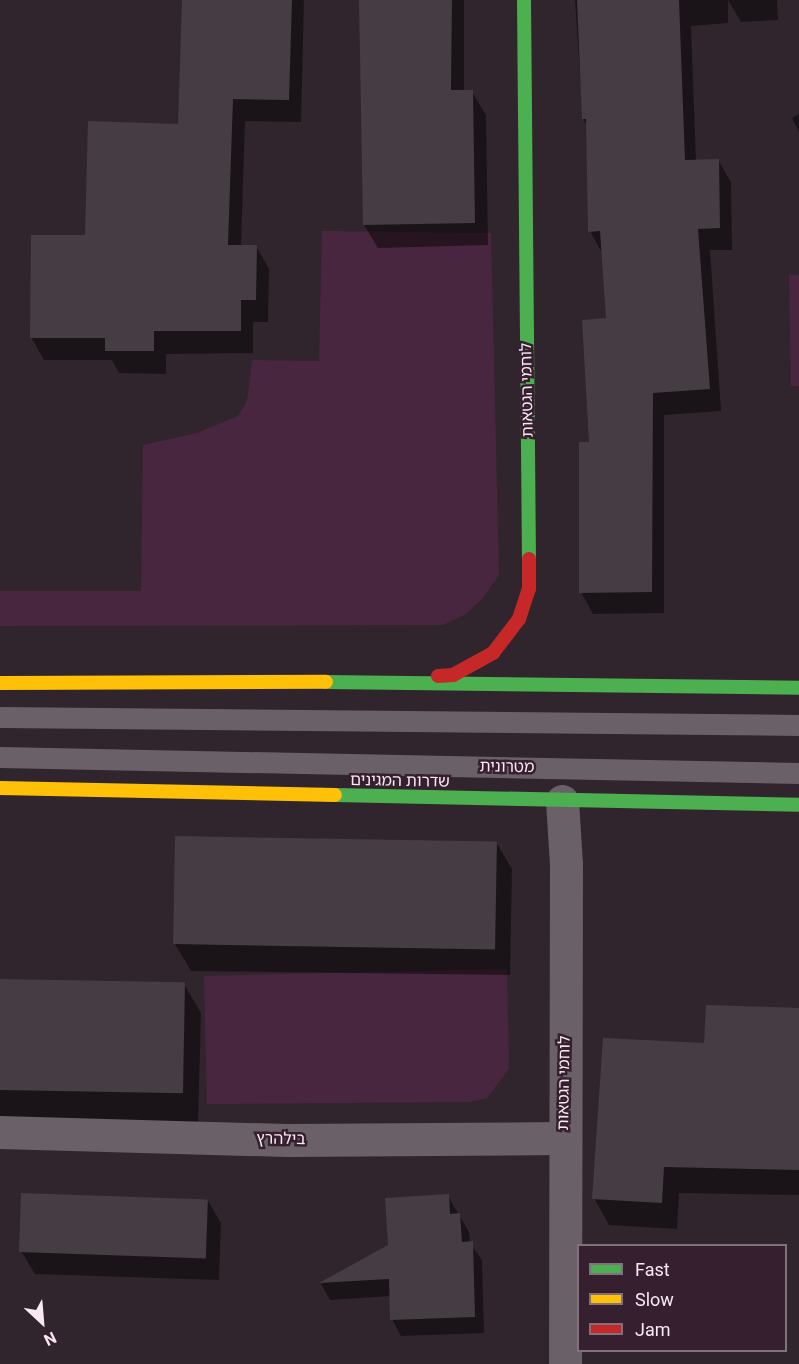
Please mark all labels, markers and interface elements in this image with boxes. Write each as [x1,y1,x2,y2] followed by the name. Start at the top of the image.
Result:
[517,342,537,438] street label: לוחמי הגטאות
[479,757,535,777] street label: מטרונית
[350,771,450,791] street label: שדרות המגינים
[554,1035,574,1131] street label: לוחמי הגטאות
[256,1129,306,1149] street label: בילהרץ
[577,1244,787,1352] legend
[635,1259,670,1280] text: Fast
[635,1289,674,1310] text: Slow
[12,1292,72,1352] north arrow
[635,1319,671,1340] text: Jam
[41,1328,59,1350] text: N

